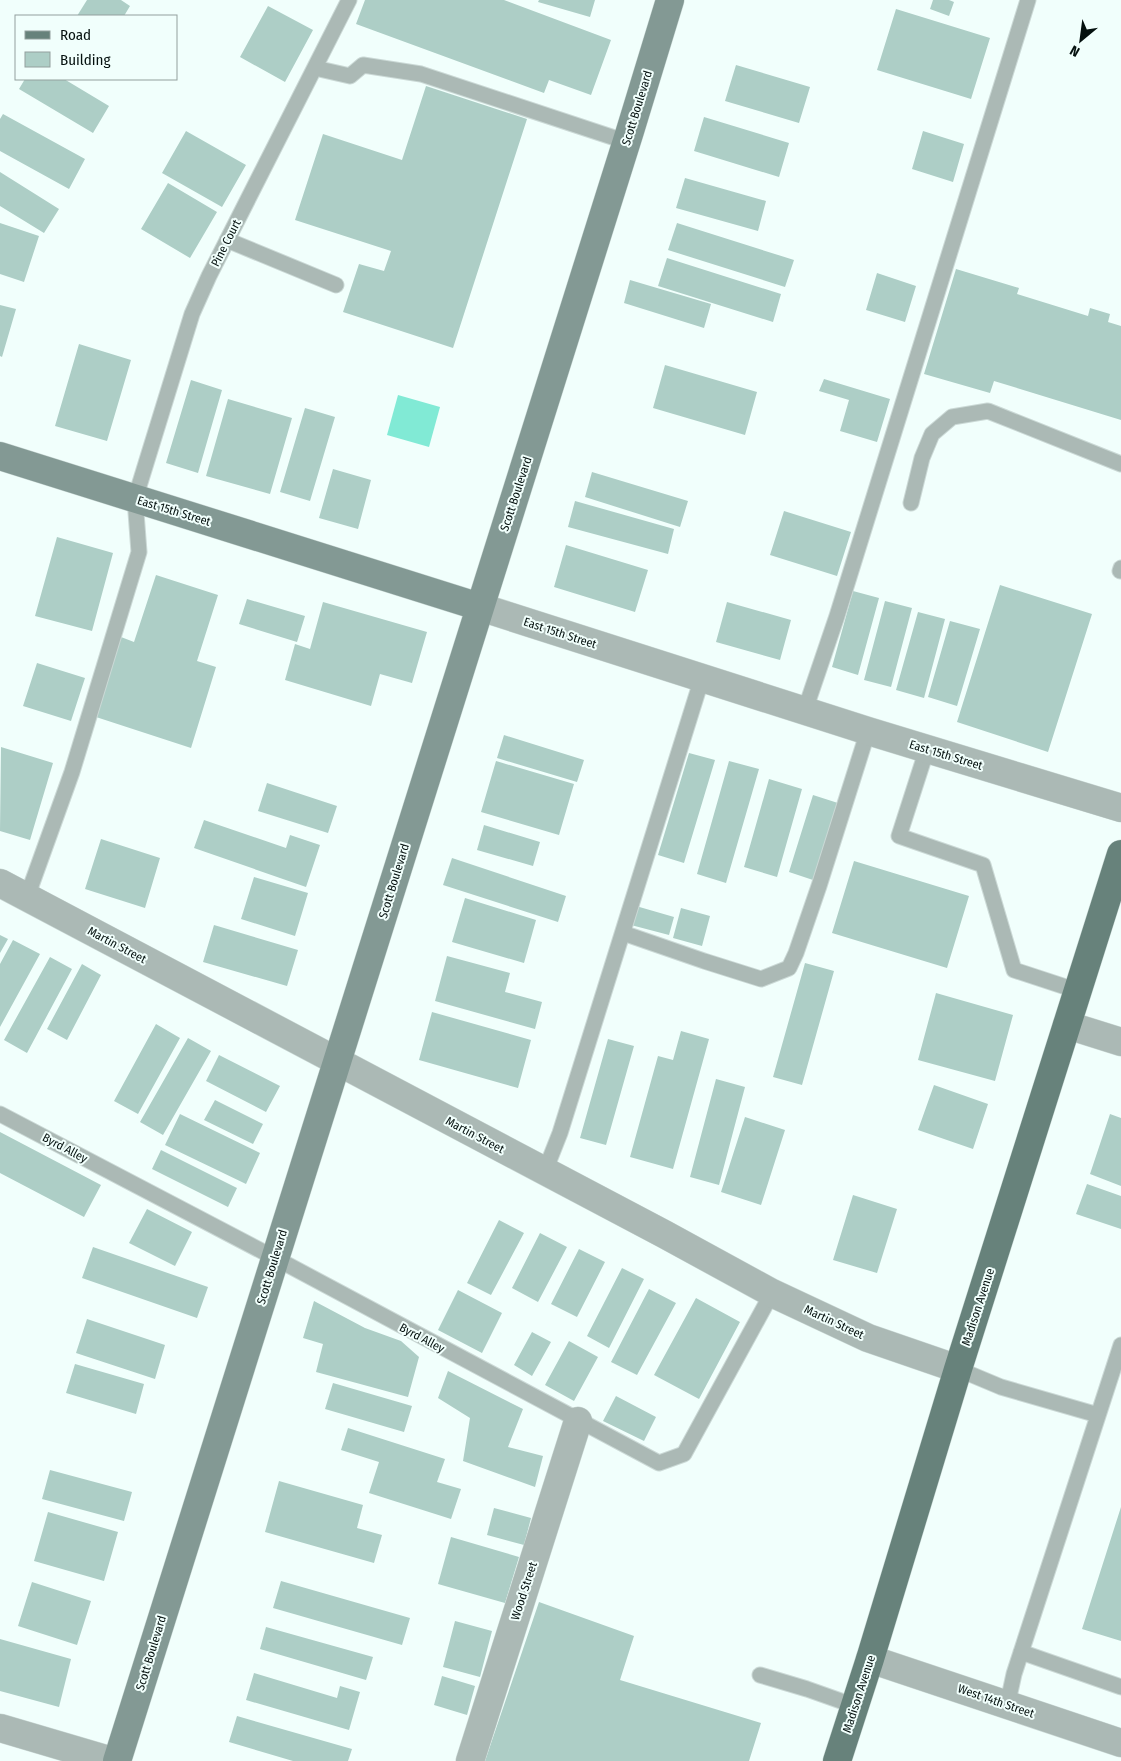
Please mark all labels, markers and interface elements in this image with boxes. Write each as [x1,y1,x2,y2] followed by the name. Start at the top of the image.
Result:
[15,15,178,80] legend
[1056,15,1106,65] north arrow
[60,26,91,44] text: Road
[1067,41,1083,60] text: N
[60,51,111,69] text: Building
[619,69,655,147] street label: Scott Boulevard
[208,217,244,269] street label: Pine Court
[497,455,535,533] street label: Scott Boulevard
[136,493,212,529] street label: East 15th Street
[522,615,598,651] street label: East 15th Street
[908,737,984,773] street label: East 15th Street
[376,842,412,920] street label: Scott Boulevard
[85,924,149,966] street label: Martin Street
[443,1114,507,1156] street label: Martin Street
[40,1130,90,1166] street label: Byrd Alley
[254,1228,290,1306] street label: Scott Boulevard
[959,1266,997,1347] street label: Madison Avenue
[802,1302,866,1342] street label: Martin Street
[397,1320,447,1356] street label: Byrd Alley
[508,1560,540,1622] street label: Wood Street
[133,1614,169,1692] street label: Scott Boulevard
[840,1653,878,1734] street label: Madison Avenue
[956,1681,1036,1721] street label: West 14th Street

